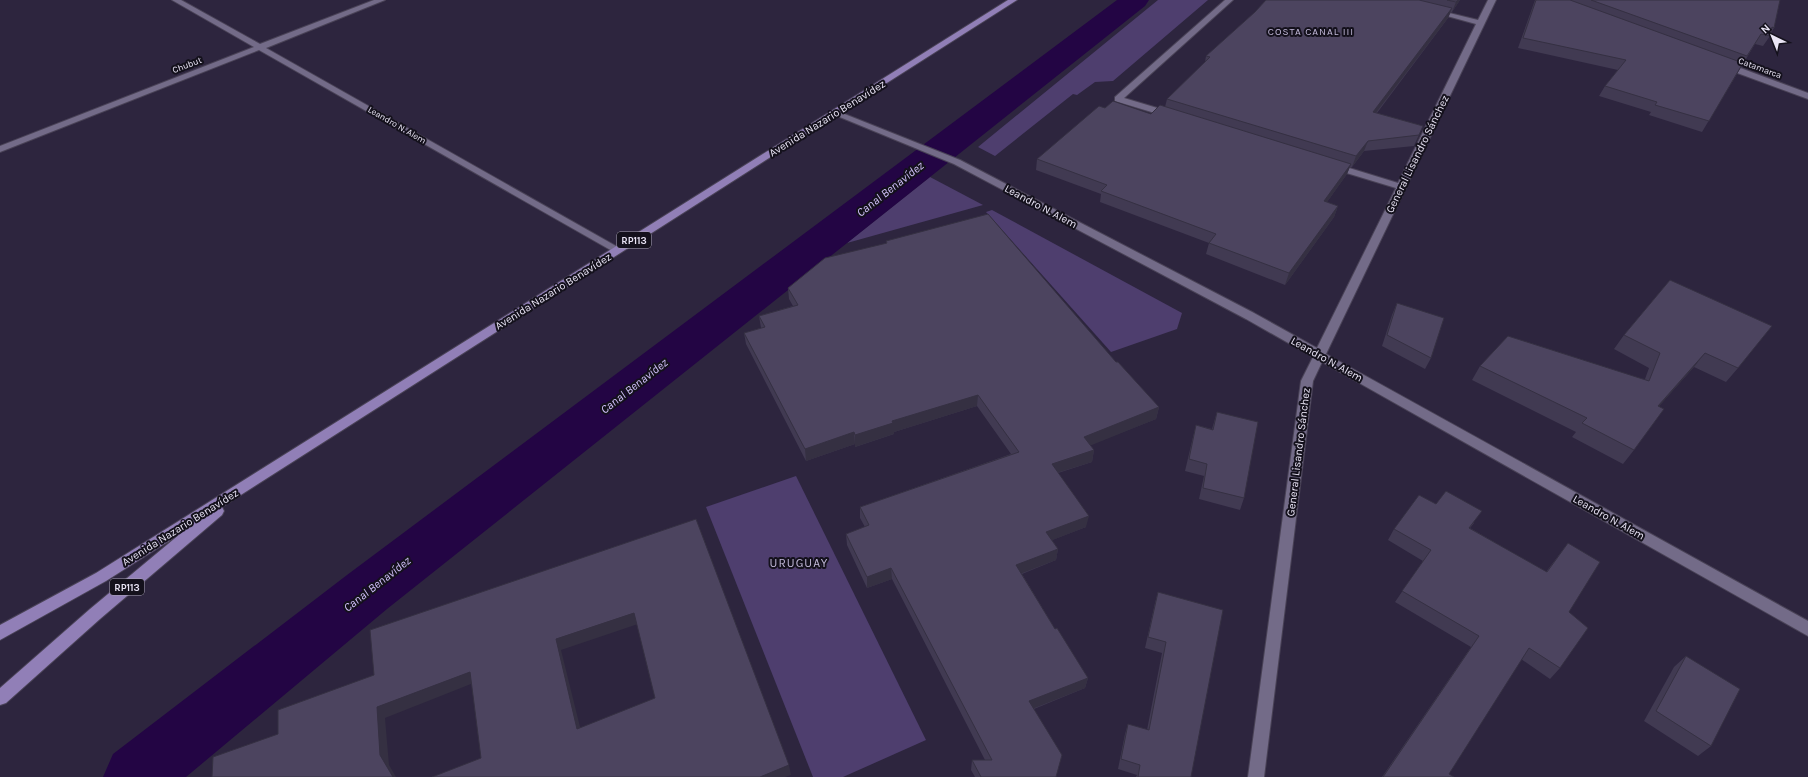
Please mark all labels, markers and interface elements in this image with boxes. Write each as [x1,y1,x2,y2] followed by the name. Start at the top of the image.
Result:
[1752,16,1792,56] north arrow
[1758,22,1773,36] text: N
[1268,26,1354,38] district label: COSTA CANAL III
[171,55,204,75] street label: Chubut
[1737,56,1783,80] street label: Catamarca
[767,77,888,160] street label: Avenida Nazario Benavídez
[1383,93,1452,215] street label: General Lisandro Sánchez
[366,104,428,146] street label: Leandro N. Alem
[854,158,927,220] water label: Canal Benavídez
[1002,182,1079,231] street label: Leandro N. Alem
[617,232,651,248] road number: RP113
[493,250,614,333] street label: Avenida Nazario Benavídez
[1289,334,1365,385] street label: Leandro N. Alem
[598,355,671,417] water label: Canal Benavídez
[1284,387,1313,517] street label: General Lisandro Sánchez
[120,486,241,569] street label: Avenida Nazario Benavídez
[1571,492,1647,543] street label: Leandro N. Alem
[341,553,414,615] water label: Canal Benavídez
[770,556,828,570] district label: URUGUAY
[110,579,144,595] road number: RP113

